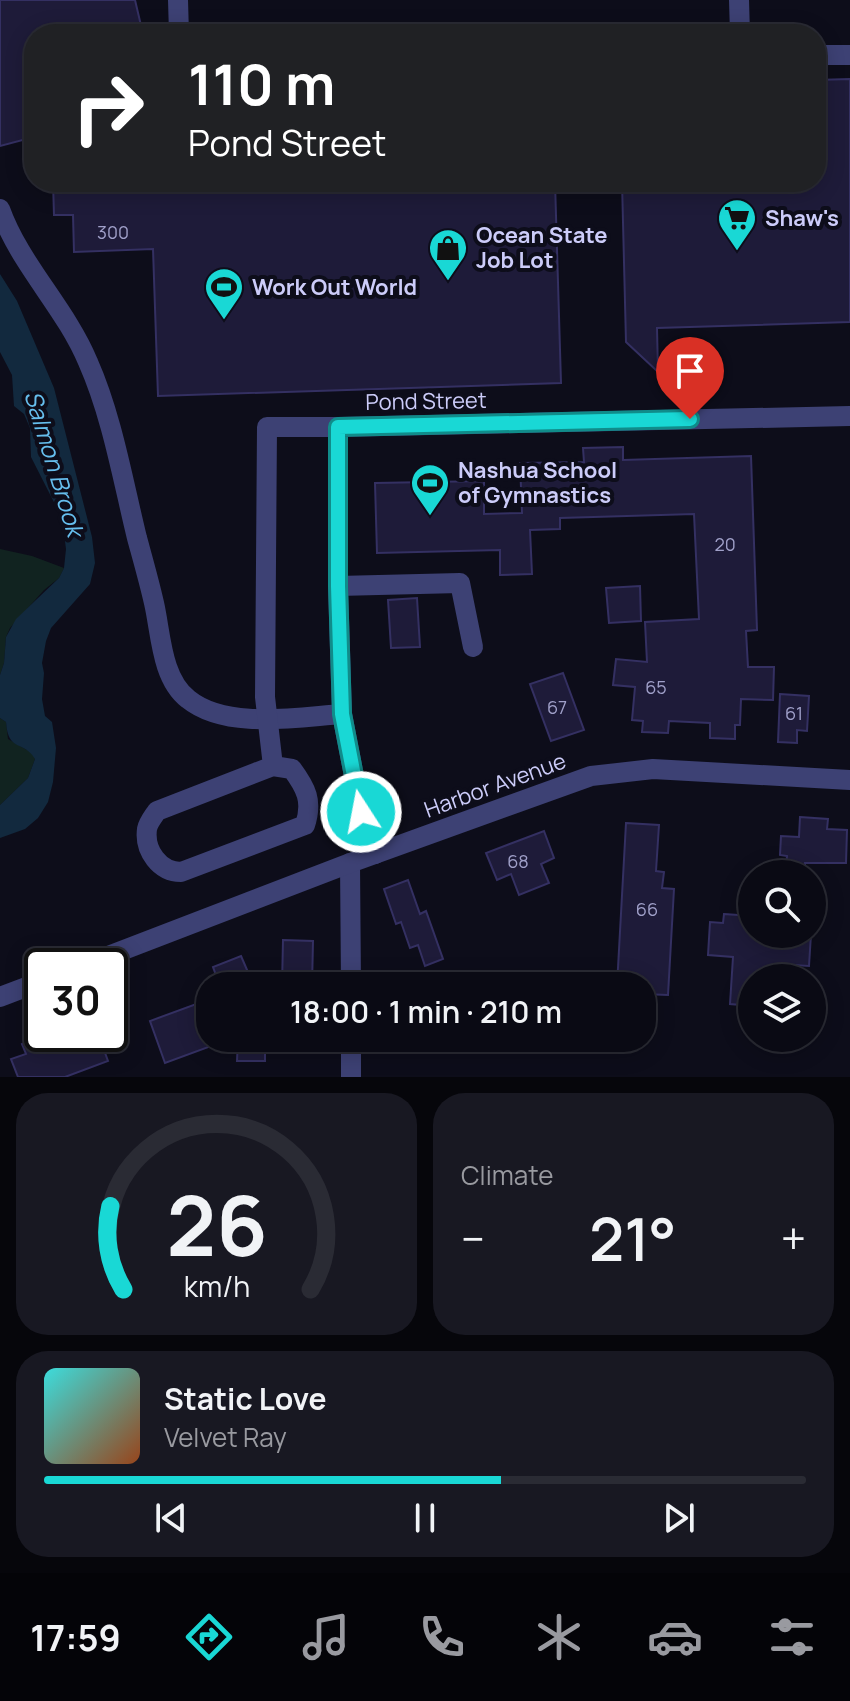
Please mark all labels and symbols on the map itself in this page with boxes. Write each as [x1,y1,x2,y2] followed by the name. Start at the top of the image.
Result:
[716,197,758,252] supermarket icon: Shaw's
[765,203,839,233] place label: Shaw's
[97,220,129,244] house number: 300
[476,220,608,275] place label: Ocean State Job Lot
[427,227,469,282] shop icon: Ocean State Job Lot
[203,266,245,321] sports icon: Work Out World
[252,272,417,302] place label: Work Out World
[656,337,724,419] pin
[365,385,487,417] street label: Pond Street
[17,386,94,543] water label: Salmon Brook
[458,455,617,510] place label: Nashua School of Gymnastics
[409,462,451,517] sports icon: Nashua School of Gymnastics
[714,532,736,556] house number: 20
[645,675,667,699] house number: 65
[547,695,567,719] house number: 67
[785,701,803,725] house number: 61
[420,745,570,825] street label: Harbor Avenue
[319,770,403,854] position arrow
[507,849,529,873] house number: 68
[636,897,658,921] house number: 66
[24,948,128,1052] speed limit sign: 30

